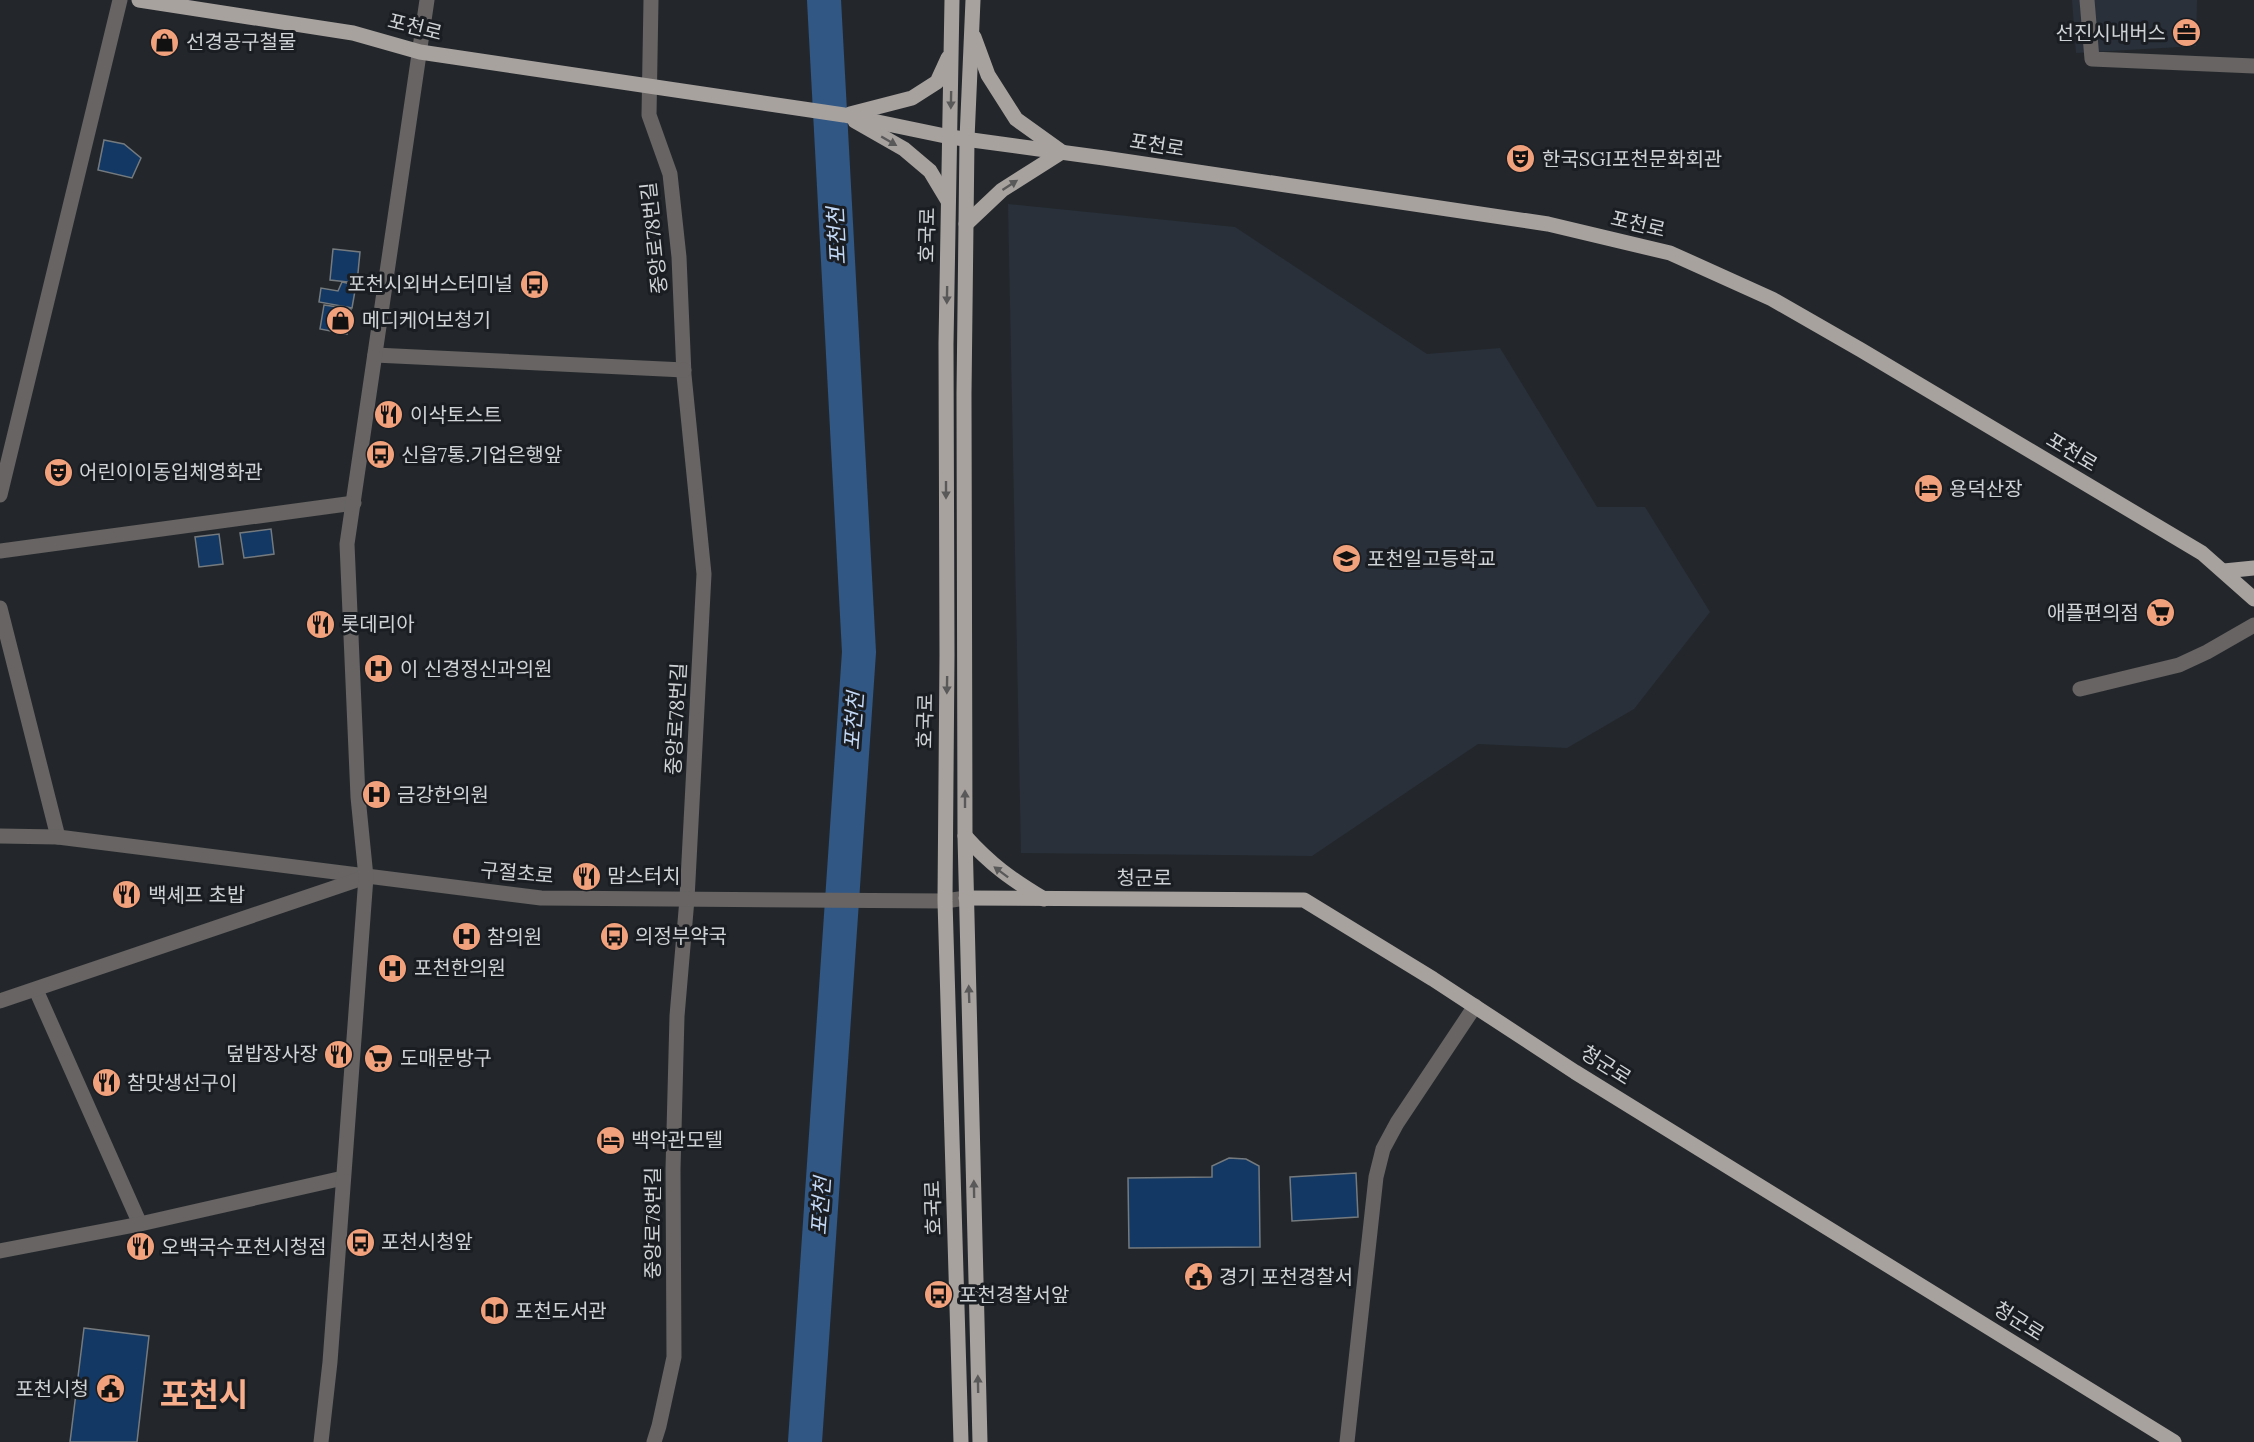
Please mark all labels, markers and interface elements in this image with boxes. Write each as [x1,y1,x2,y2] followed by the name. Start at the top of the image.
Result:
[385,8,445,45] street label: 포천로
[2171,17,2203,49] office icon: 선진시내버스
[2056,20,2166,45] place label: 선진시내버스
[149,26,181,58] shop icon: 선경공구철물
[186,29,296,54] place label: 선경공구철물
[946,91,955,110] one-way arrow
[1128,128,1186,161] street label: 포천로
[881,135,897,146] one-way arrow
[1505,143,1537,175] theatre icon: 한국SGI포천문화회관
[1542,146,1722,171] place label: 한국SGI포천문화회관
[1001,179,1017,191] one-way arrow
[635,181,672,295] street label: 중앙로78번길
[821,204,851,266] water label: 포천천
[1608,205,1668,242] street label: 포천로
[914,207,939,263] street label: 호국로
[518,268,550,300] bus stop icon: 포천시외버스터미널
[347,271,513,296] place label: 포천시외버스터미널
[942,286,951,305] one-way arrow
[325,304,357,336] shop icon: 메디케어보청기
[362,307,491,332] place label: 메디케어보청기
[373,399,405,431] restaurant icon: 이삭토스트
[410,402,502,427] place label: 이삭토스트
[2042,427,2102,477] street label: 포천로
[364,439,396,471] bus stop icon: 신읍7통.기업은행앞
[401,442,562,467] place label: 신읍7통.기업은행앞
[42,456,74,488] theatre icon: 어린이이동입체영화관
[79,459,263,484] place label: 어린이이동입체영화관
[1912,473,1944,505] hotel icon: 용덕산장
[1949,476,2023,501] place label: 용덕산장
[941,481,951,500] one-way arrow
[1330,543,1362,575] school or university icon: 포천일고등학교
[1367,546,1496,571] place label: 포천일고등학교
[2144,597,2176,629] supermarket icon: 애플편의점
[2047,600,2139,625] place label: 애플편의점
[304,608,336,640] restaurant icon: 롯데리아
[341,611,415,636] place label: 롯데리아
[363,653,395,685] hospital icon: 이 신경정신과의원
[400,656,552,681] place label: 이 신경정신과의원
[660,662,691,776] street label: 중앙로78번길
[942,676,952,695] one-way arrow
[838,688,869,751] water label: 포천천
[912,693,937,749] street label: 호국로
[360,779,392,811] hospital icon: 금강한의원
[397,782,489,807] place label: 금강한의원
[960,789,970,808] one-way arrow
[479,857,555,888] street label: 구절초로
[570,860,602,892] restaurant icon: 맘스터치
[607,863,681,888] place label: 맘스터치
[1116,865,1172,890] street label: 청군로
[994,866,1009,878] one-way arrow
[111,879,143,911] restaurant icon: 백셰프 초밥
[148,882,245,907] place label: 백셰프 초밥
[598,920,630,952] bus stop icon: 의정부약국
[450,921,482,953] hospital icon: 참의원
[635,923,727,948] place label: 의정부약국
[487,924,542,949] place label: 참의원
[377,952,409,984] hospital icon: 포천한의원
[414,955,506,980] place label: 포천한의원
[964,984,973,1003] one-way arrow
[323,1038,355,1070] restaurant icon: 덮밥장사장
[1576,1039,1636,1090] street label: 청군로
[226,1041,318,1066] place label: 덮밥장사장
[363,1042,395,1074] supermarket icon: 도매문방구
[400,1045,492,1070] place label: 도매문방구
[90,1067,122,1099] restaurant icon: 참맛생선구이
[127,1070,237,1095] place label: 참맛생선구이
[594,1124,626,1156] hotel icon: 백악관모텔
[631,1127,723,1152] place label: 백악관모텔
[640,1167,665,1279] street label: 중앙로78번길
[805,1173,836,1236] water label: 포천천
[969,1179,979,1198] one-way arrow
[919,1180,946,1236] street label: 호국로
[344,1226,376,1258] bus stop icon: 포천시청앞
[381,1229,473,1254] place label: 포천시청앞
[124,1231,156,1263] restaurant icon: 오백국수포천시청점
[161,1234,327,1259] place label: 오백국수포천시청점
[1182,1261,1214,1293] public building icon: 경기 포천경찰서
[1219,1264,1353,1289] place label: 경기 포천경찰서
[922,1279,954,1311] bus stop icon: 포천경찰서앞
[959,1282,1069,1307] place label: 포천경찰서앞
[478,1295,510,1327] library icon: 포천도서관
[1989,1295,2049,1346] street label: 청군로
[515,1298,607,1323] place label: 포천도서관
[94,1373,126,1405] public building icon: 포천시청
[160,1374,248,1415] district label: 포천시
[974,1374,983,1393] one-way arrow
[15,1376,89,1401] place label: 포천시청

